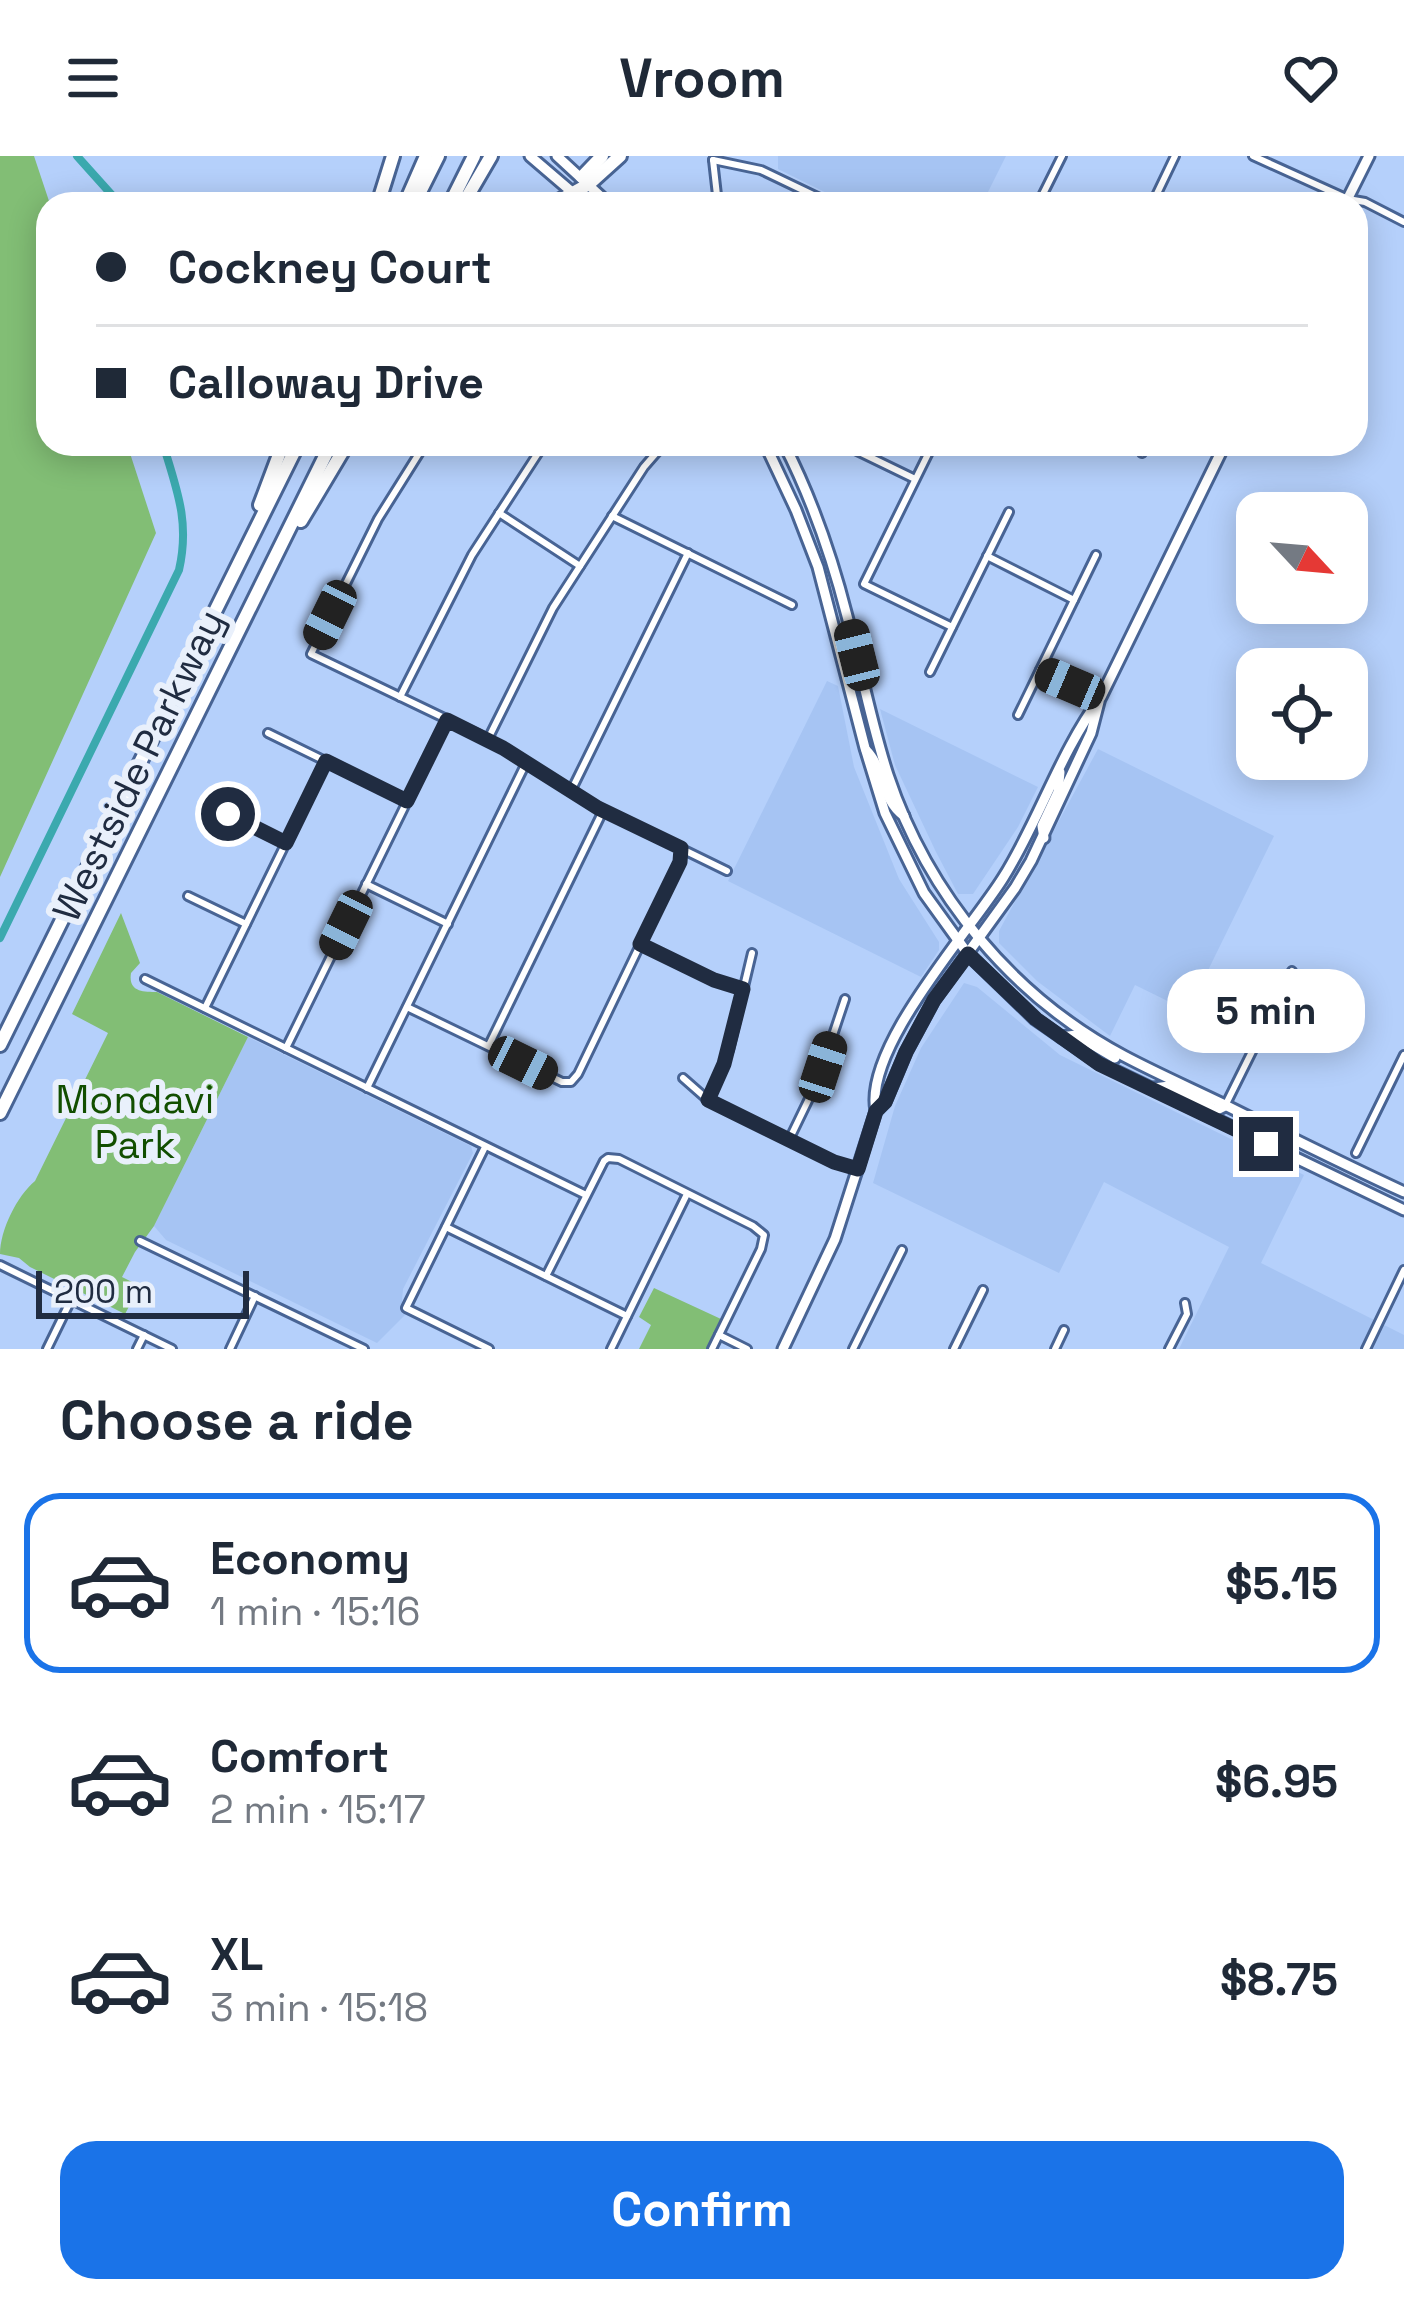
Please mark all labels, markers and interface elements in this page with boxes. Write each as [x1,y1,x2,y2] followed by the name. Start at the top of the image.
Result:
[619,44,785,113] text: Vroom
[60,45,126,111] icon: menu
[1278,45,1344,111] icon: heart
[168,239,492,296] text: Cockney Court
[168,354,484,411] text: Calloway Drive
[1236,492,1368,624] north arrow
[1236,492,1368,780] map controls
[298,575,362,655] car
[42,601,235,929] street label: Westside Parkway
[831,616,883,694] car
[1236,648,1368,780] button: locate
[1030,653,1110,715] car
[201,787,255,841] route start
[314,885,378,965] car
[1167,970,1365,1054] callout: 5 min
[1215,986,1317,1035] text: 5 min
[795,1027,851,1107] car
[483,1031,563,1095] car
[56,1075,214,1169] park label: Mondavi Park
[1239,1117,1293,1171] route end
[36,1265,249,1318] scale bar
[54,1271,153,1313] text: 200 m
[60,1386,414,1455] text: Choose a ride
[66,1529,174,1637] icon: car
[210,1530,410,1587] text: Economy
[1225,1555,1338,1612] text: $5.15
[210,1587,420,1636] text: 1 min · 15:16
[66,1727,174,1835] icon: car
[210,1728,389,1785] text: Comfort
[1215,1753,1338,1810] text: $6.95
[210,1785,426,1834] text: 2 min · 15:17
[66,1925,174,2033] icon: car
[210,1926,263,1983] text: XL
[1220,1951,1338,2008] text: $8.75
[210,1983,428,2032] text: 3 min · 15:18
[60,2141,1344,2279] button: Confirm

